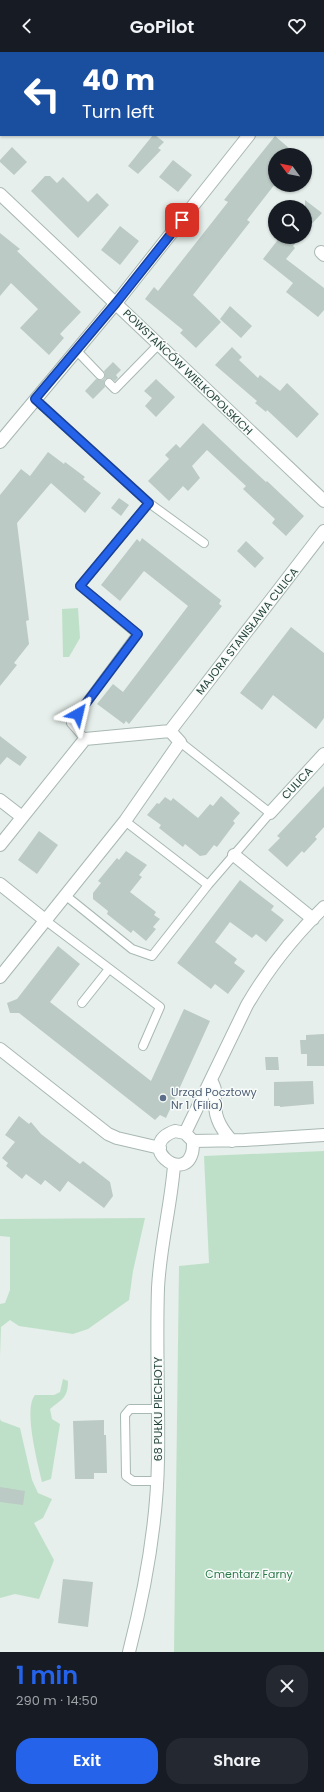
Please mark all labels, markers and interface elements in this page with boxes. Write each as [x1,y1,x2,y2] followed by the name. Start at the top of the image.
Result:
[130,14,194,39] text: GoPilot
[16,15,38,37] icon: back
[286,15,308,37] icon: heart
[82,61,155,100] text: 40 m
[16,68,68,120] icon: left
[82,99,154,124] text: Turn left
[268,148,312,192] north arrow
[268,148,312,244] map controls
[268,200,312,244] button: search
[165,203,199,237] pin
[171,209,193,231] icon: arrive
[120,306,256,438] street label: POWSTAŃCÓW WIELKOPOLSKICH
[192,563,302,698] street label: MAJORA STANISŁAWA CULICA
[57,693,99,735] position arrow
[278,763,317,803] street label: CULICA
[171,1084,257,1113] place label: Urząd Pocztowy Nr 1 (Filia)
[158,1093,168,1103] marker: Urząd Pocztowy Nr 1 (Filia)
[150,1356,166,1461] street label: 68 PUŁKU PIECHOTY
[205,1566,294,1582] park label: Cmentarz Farny
[16,1659,78,1692] text: 1 min
[266,1665,308,1707] button: close
[16,1691,98,1710] text: 290 m · 14:50
[16,1738,158,1784] button: Exit
[166,1738,308,1784] button: Share

